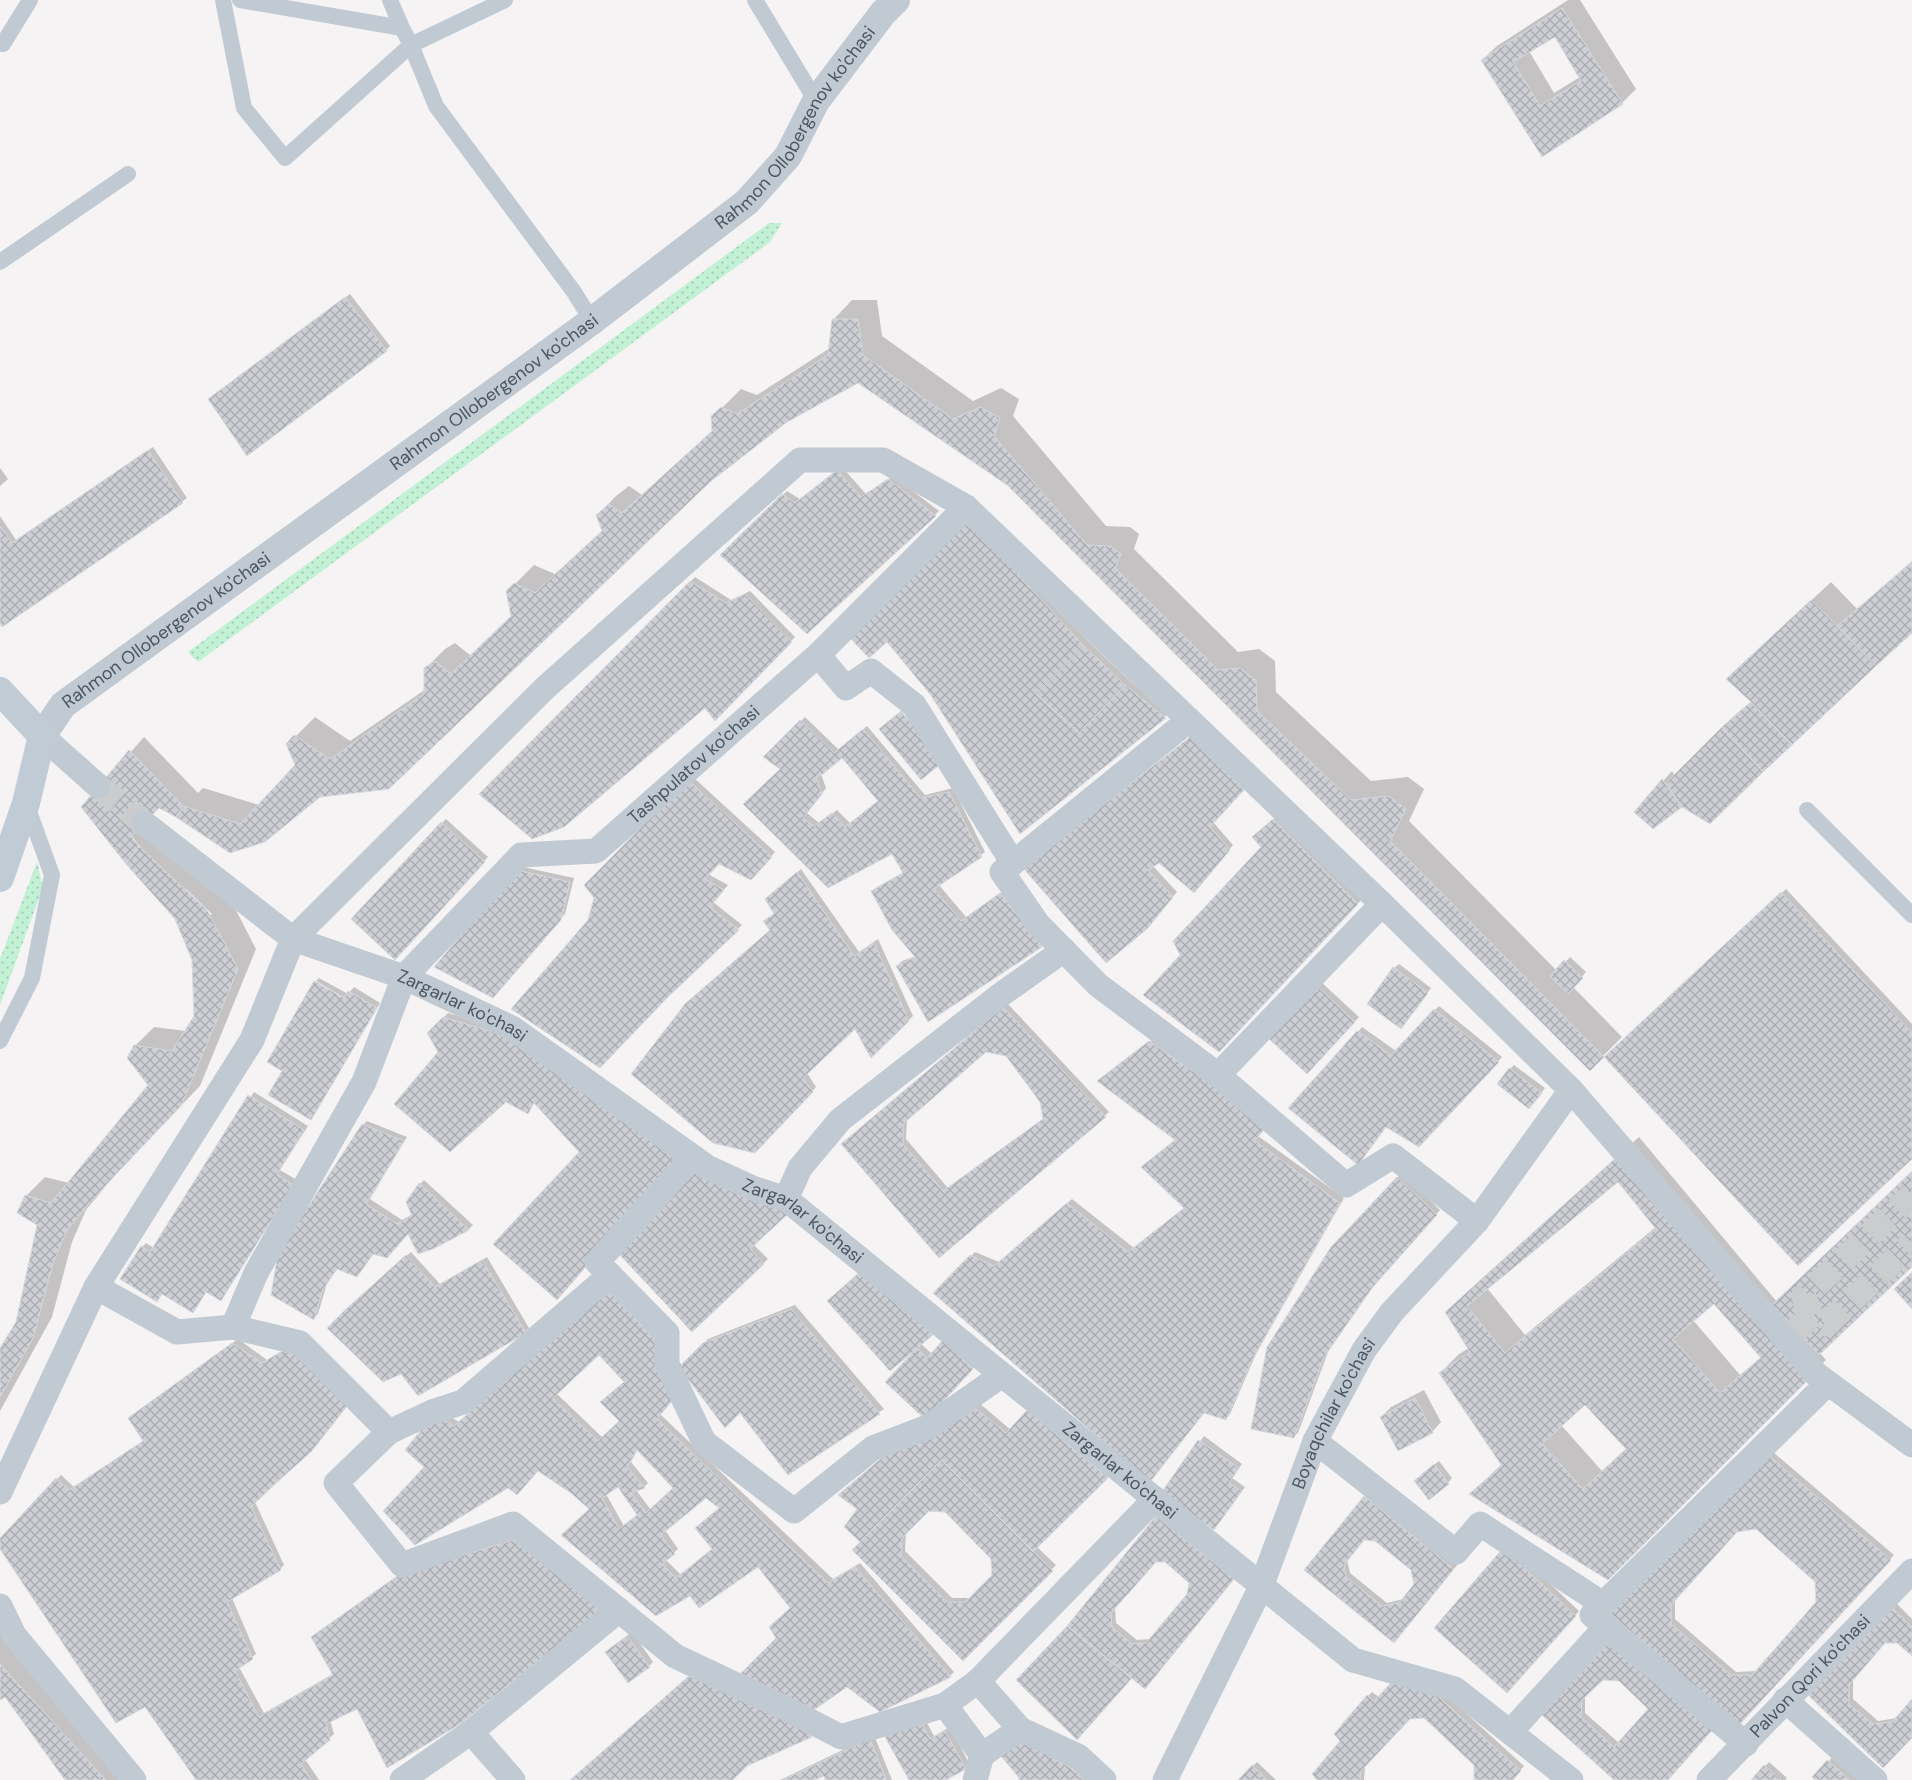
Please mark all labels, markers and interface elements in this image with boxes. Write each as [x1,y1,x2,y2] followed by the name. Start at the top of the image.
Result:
[710,21,881,234] street label: Rahmon Ollobergenov ko'chasi
[385,308,603,476] street label: Rahmon Ollobergenov ko'chasi
[57,546,275,714] street label: Rahmon Ollobergenov ko'chasi
[623,700,765,830] street label: Tashpulatov ko'chasi
[394,964,532,1047] street label: Zargarlar ko'chasi
[738,1173,869,1269] street label: Zargarlar ko'chasi
[1286,1333,1381,1492] street label: Boyaqchilar ko'chasi
[1057,1417,1183,1525] street label: Zargarlar ko'chasi
[1744,1609,1876,1743] street label: Palvon Qori ko'chasi

